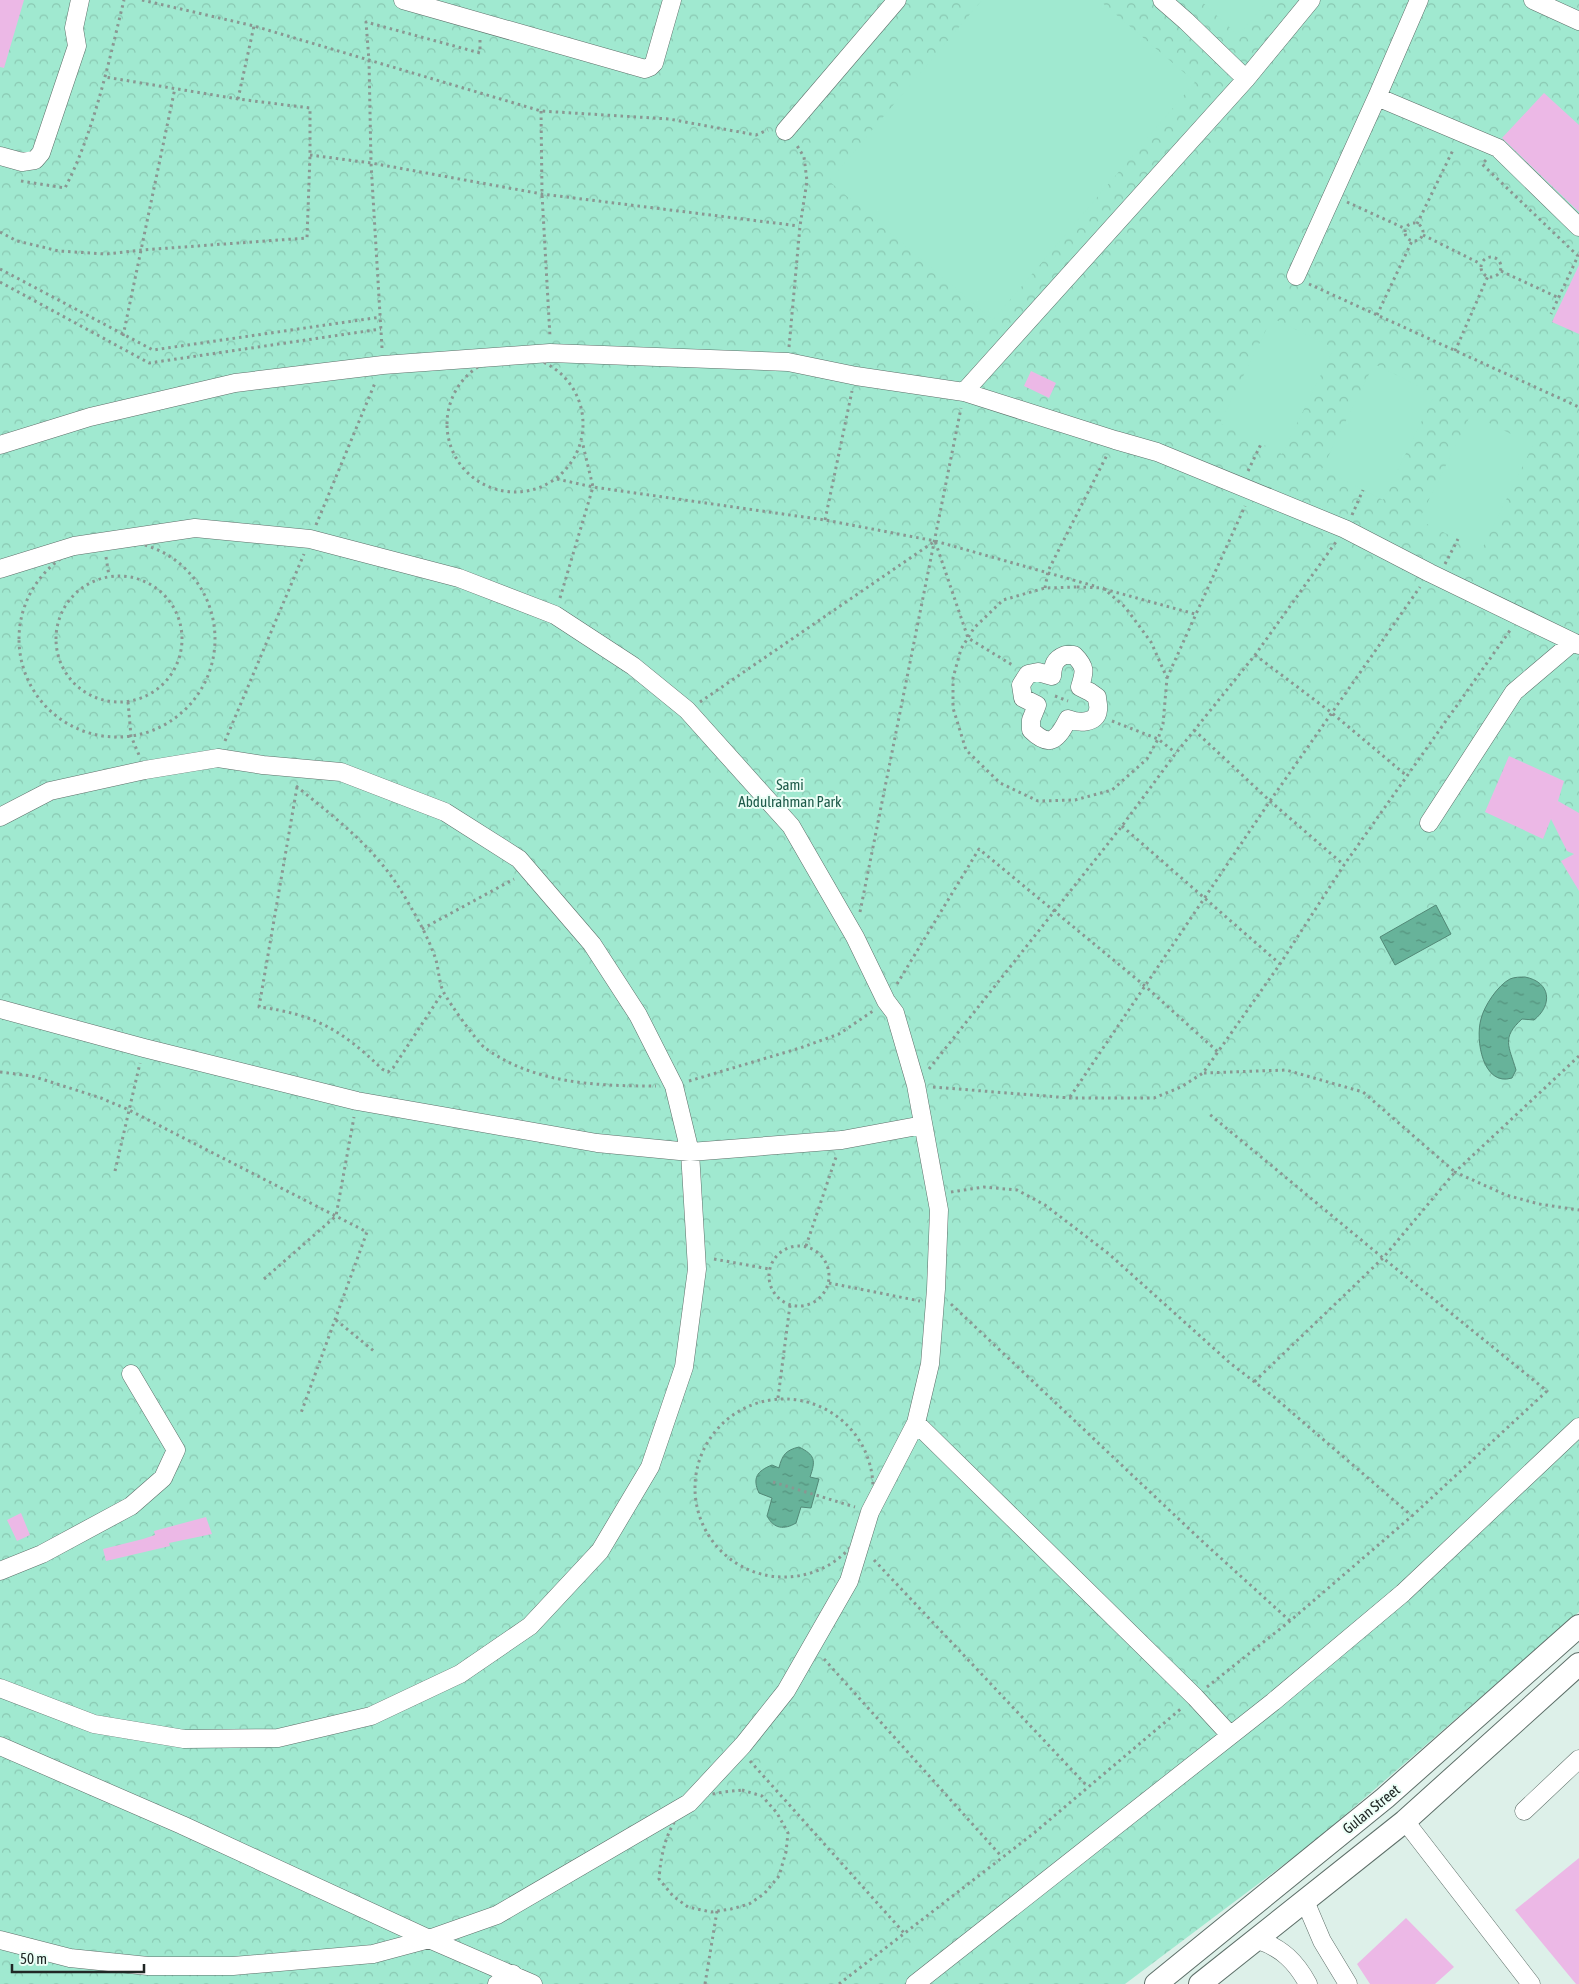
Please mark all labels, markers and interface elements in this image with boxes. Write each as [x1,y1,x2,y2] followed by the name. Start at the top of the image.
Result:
[738,776,842,810] park label: Sami Abdulrahman Park
[1339,1781,1403,1837] street label: Gulan Street
[12,1942,145,1974] scale bar
[20,1950,47,1967] text: 50 m

